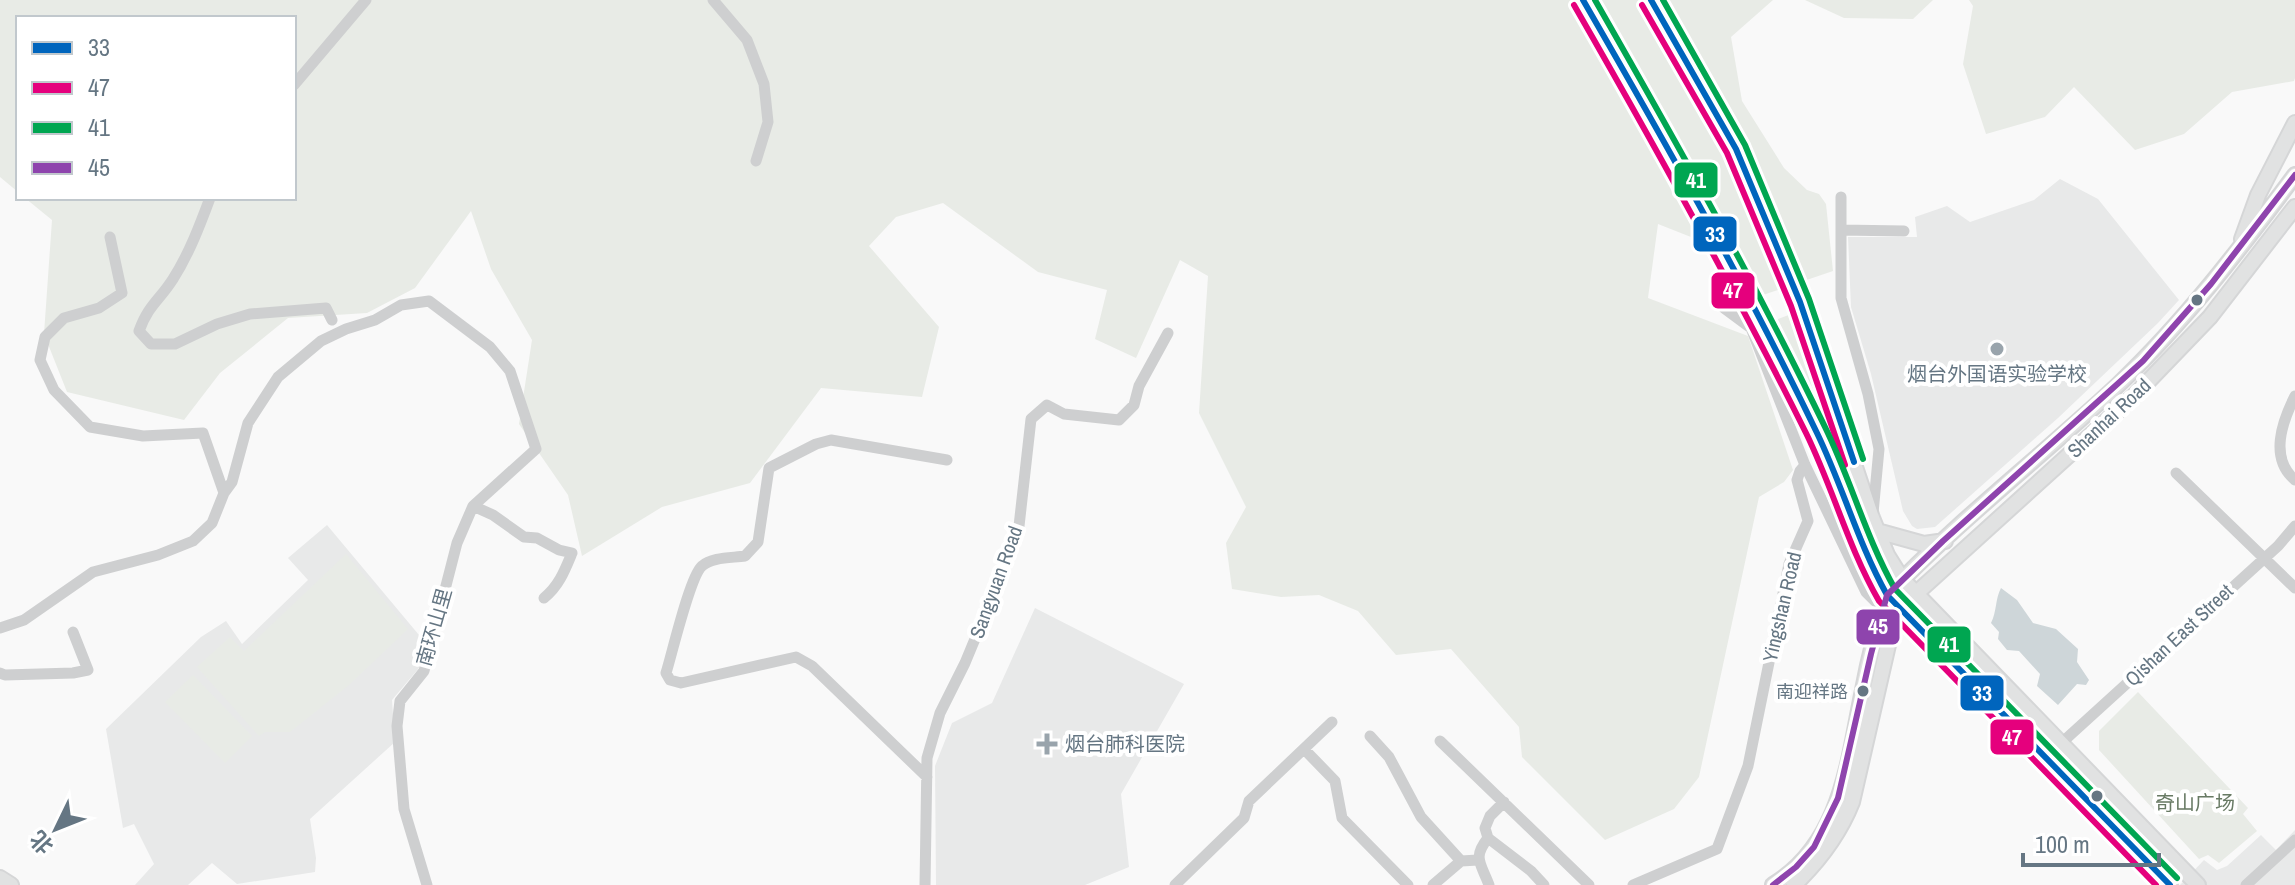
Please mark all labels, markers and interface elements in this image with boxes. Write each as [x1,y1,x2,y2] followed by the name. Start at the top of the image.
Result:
[16,16,296,200] legend
[88,31,110,63] text: 33
[88,71,110,103] text: 47
[88,111,110,143] text: 41
[88,151,110,183] text: 45
[1673,161,1719,199] line badge: 41
[1686,165,1707,195] text: 41
[1692,215,1738,253] line badge: 33
[1705,219,1725,249] text: 33
[1710,271,1756,310] line badge: 47
[1723,275,1743,305] text: 47
[2189,292,2205,308] unlabelled marker
[1988,340,2006,358] marker: 烟台外国语实验学校
[1907,360,2087,387] place label: 烟台外国语实验学校
[2061,372,2156,463] street label: Shanhai Road
[963,522,1028,642] street label: Sangyuan Road
[1756,549,1807,665] street label: Yingshan Road
[2119,577,2239,692] street label: Qishan East Street
[410,585,458,669] street label: 南环山里
[1855,608,1901,646] line badge: 45
[1868,611,1888,641] text: 45
[1926,625,1972,664] line badge: 41
[1939,629,1960,659] text: 41
[1959,674,2005,712] line badge: 33
[1972,678,1992,708] text: 33
[1776,679,1848,704] place label: 南迎祥路
[1855,683,1871,699] marker: 南迎祥路
[1989,718,2035,756] line badge: 47
[2002,722,2022,752] text: 47
[1065,730,1185,757] place label: 烟台肺科医院
[1036,733,1058,755] marker: 烟台肺科医院
[2089,788,2105,804] unlabelled marker
[16,789,96,869] north arrow
[2155,789,2235,816] park label: 奇山广场
[2023,817,2159,867] scale bar
[23,824,60,861] text: 北
[2035,828,2090,860] text: 100 m

